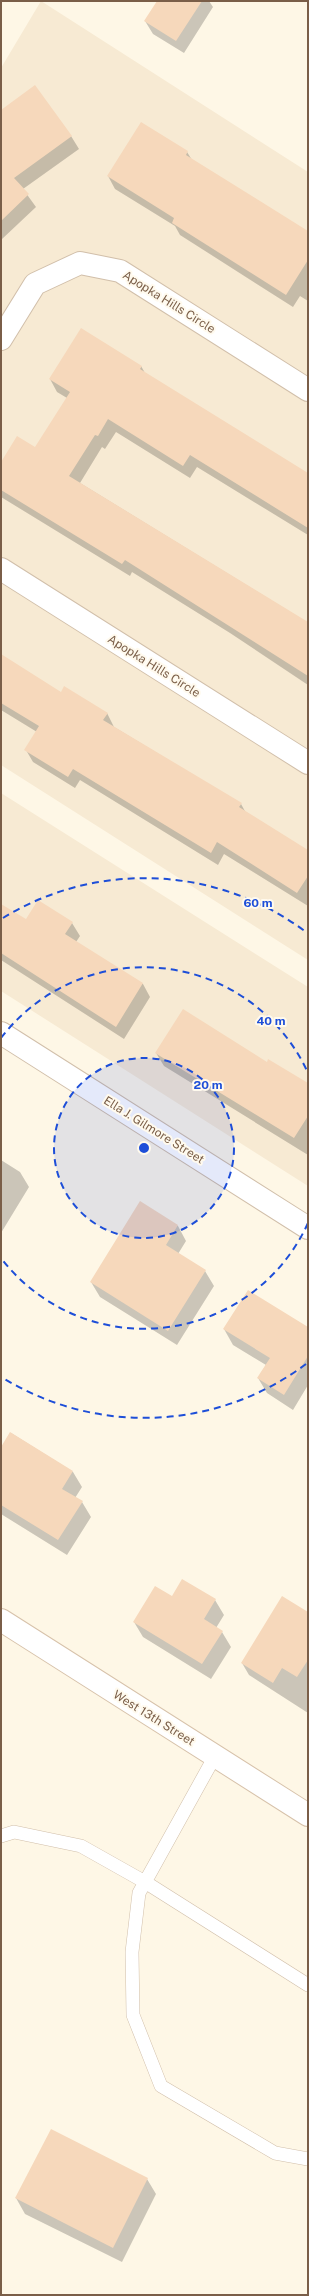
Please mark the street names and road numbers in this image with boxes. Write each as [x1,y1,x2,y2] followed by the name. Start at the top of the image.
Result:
[120,268,218,336] street label: Apopka Hills Circle
[105,632,203,700] street label: Apopka Hills Circle
[101,1093,207,1167] street label: Ella J. Gilmore Street
[111,1687,197,1749] street label: West 13th Street

